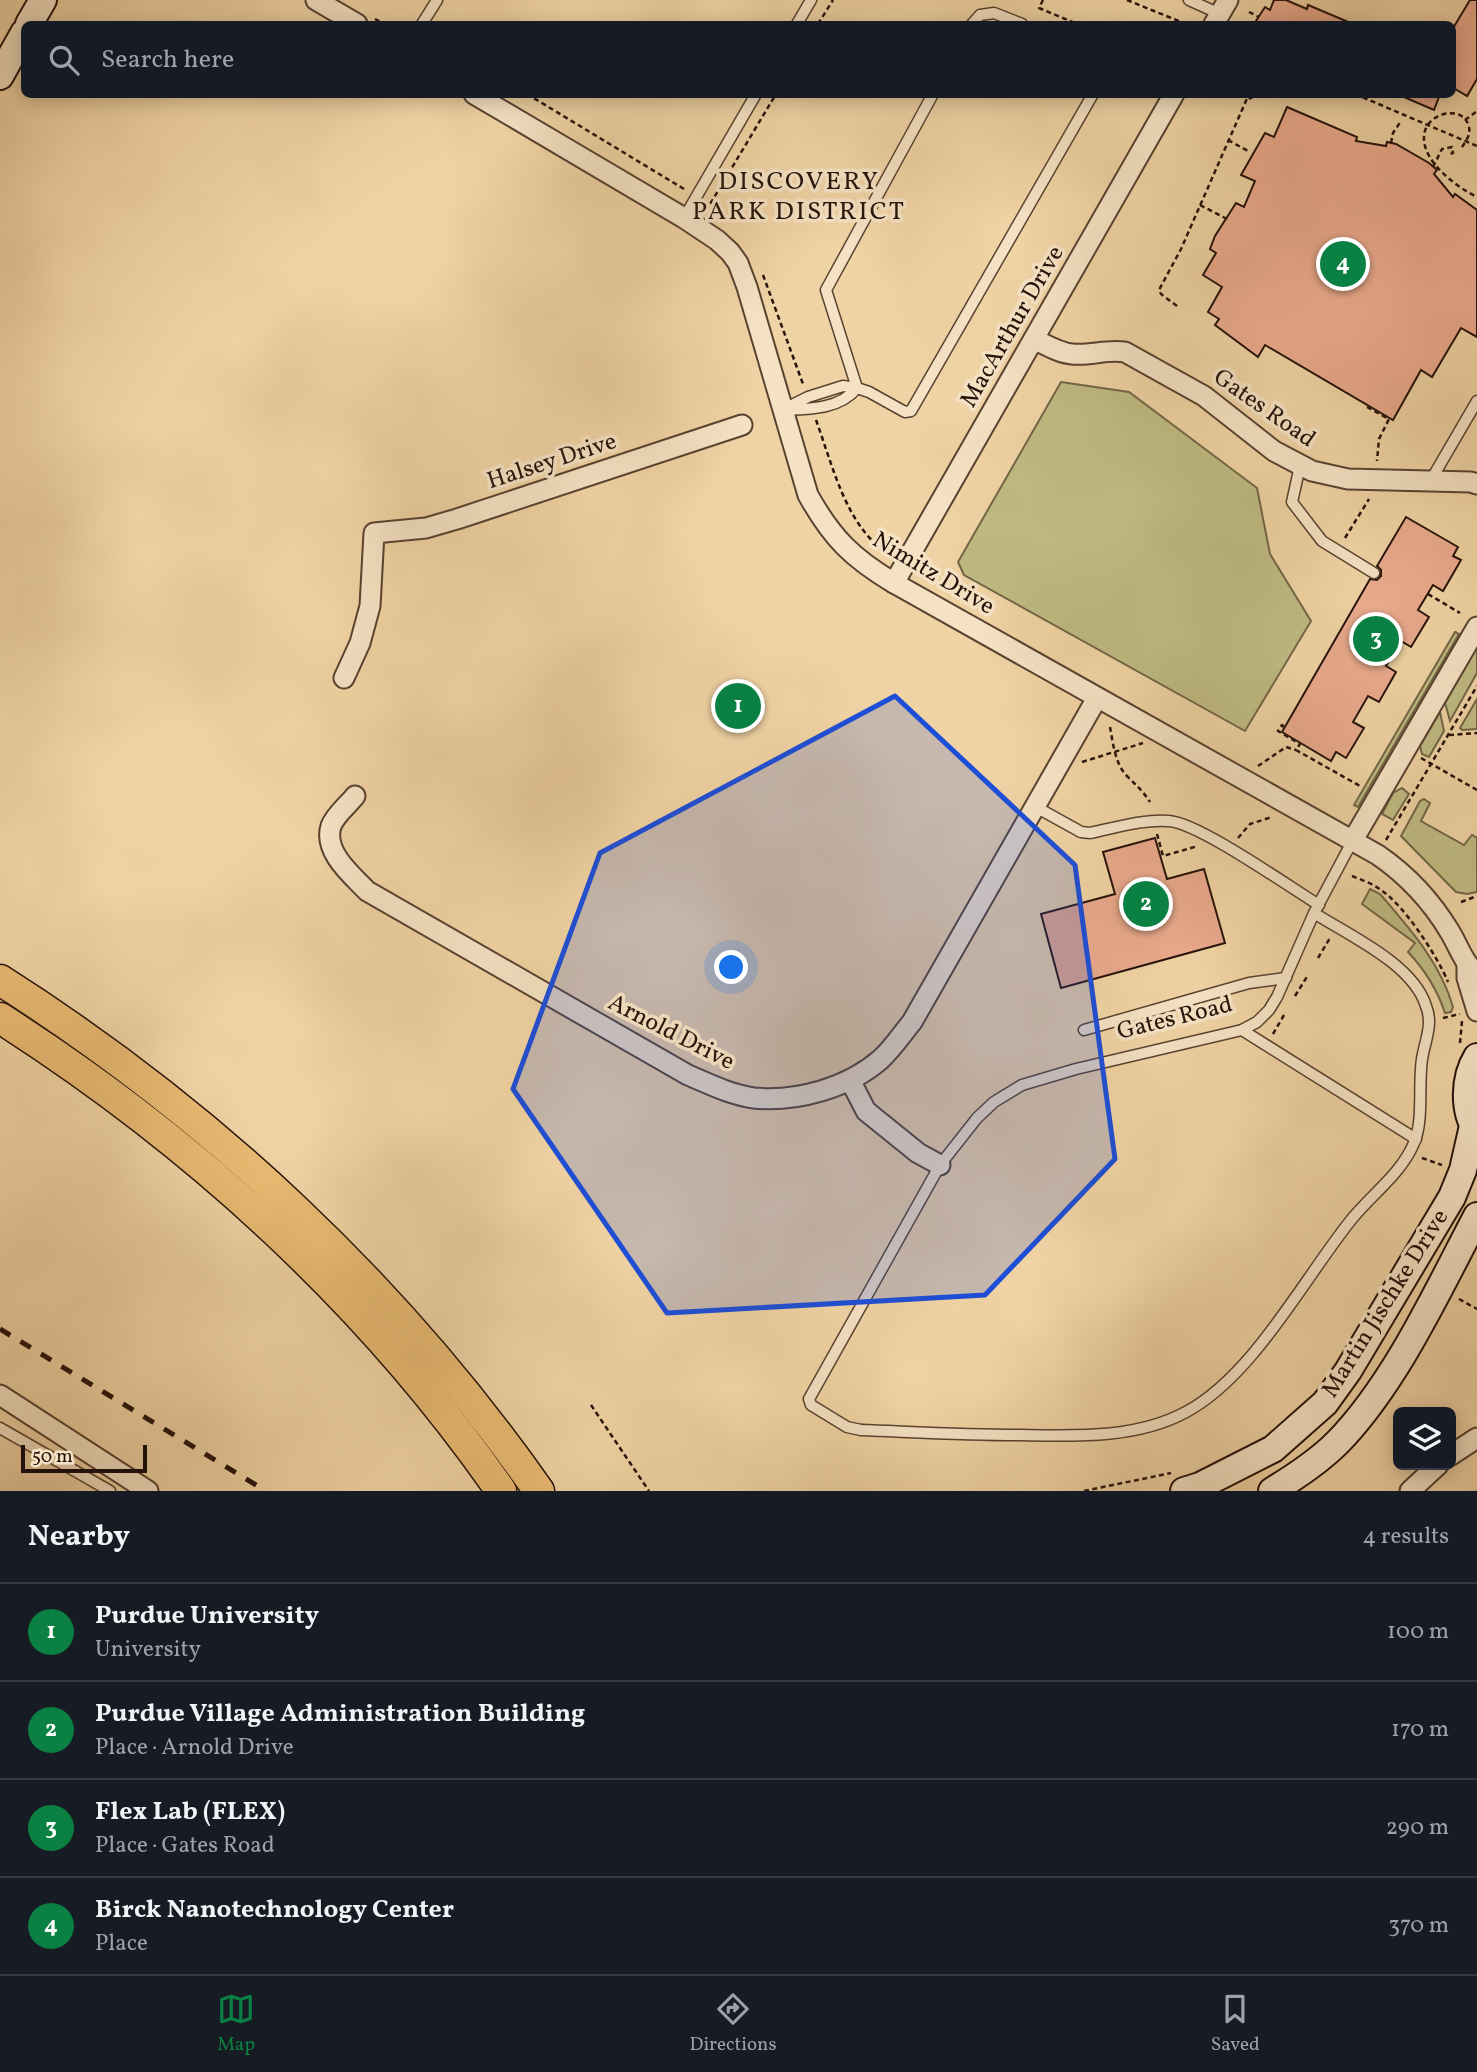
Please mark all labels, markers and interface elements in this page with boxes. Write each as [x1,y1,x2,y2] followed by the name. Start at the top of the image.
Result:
[21,21,1456,98] search box
[45,41,83,79] icon: search
[101,42,234,78] text: Search here
[692,164,906,230] district label: DISCOVERY PARK DISTRICT
[1320,238,1366,290] pin: 4
[953,240,1073,414] street label: MacArthur Drive
[1206,361,1322,457] street label: Gates Road
[483,425,621,499] street label: Halsey Drive
[865,524,1001,624] street label: Nimitz Drive
[1353,613,1399,665] pin: 3
[715,680,761,732] pin: 1
[1123,878,1169,930] pin: 2
[714,950,748,984] your location
[602,987,740,1079] street label: Arnold Drive
[1114,988,1236,1050] street label: Gates Road
[1314,1203,1458,1405] street label: Martin Jischke Drive
[1393,1407,1456,1470] map controls
[1393,1407,1456,1470] button: layers
[21,1442,147,1474] scale bar
[32,1444,73,1470] text: 50 m
[28,1516,130,1558] text: Nearby
[1363,1521,1449,1553] text: 4 results
[95,1598,319,1634] text: Purdue University
[46,1616,56,1648] text: 1
[1387,1616,1449,1648] text: 100 m
[95,1634,201,1666] text: University
[95,1696,585,1732] text: Purdue Village Administration Building
[45,1714,57,1746] text: 2
[1391,1714,1449,1746] text: 170 m
[95,1732,294,1764] text: Place · Arnold Drive
[95,1794,285,1830] text: Flex Lab (FLEX)
[45,1812,57,1844] text: 3
[1386,1812,1449,1844] text: 290 m
[95,1830,275,1862] text: Place · Gates Road
[95,1892,454,1928] text: Birck Nanotechnology Center
[44,1910,58,1942] text: 4
[1388,1910,1449,1942] text: 370 m
[95,1928,148,1960] text: Place
[217,1990,255,2058] tab: Map
[690,1990,777,2058] tab: Directions
[1211,1990,1260,2058] tab: Saved

